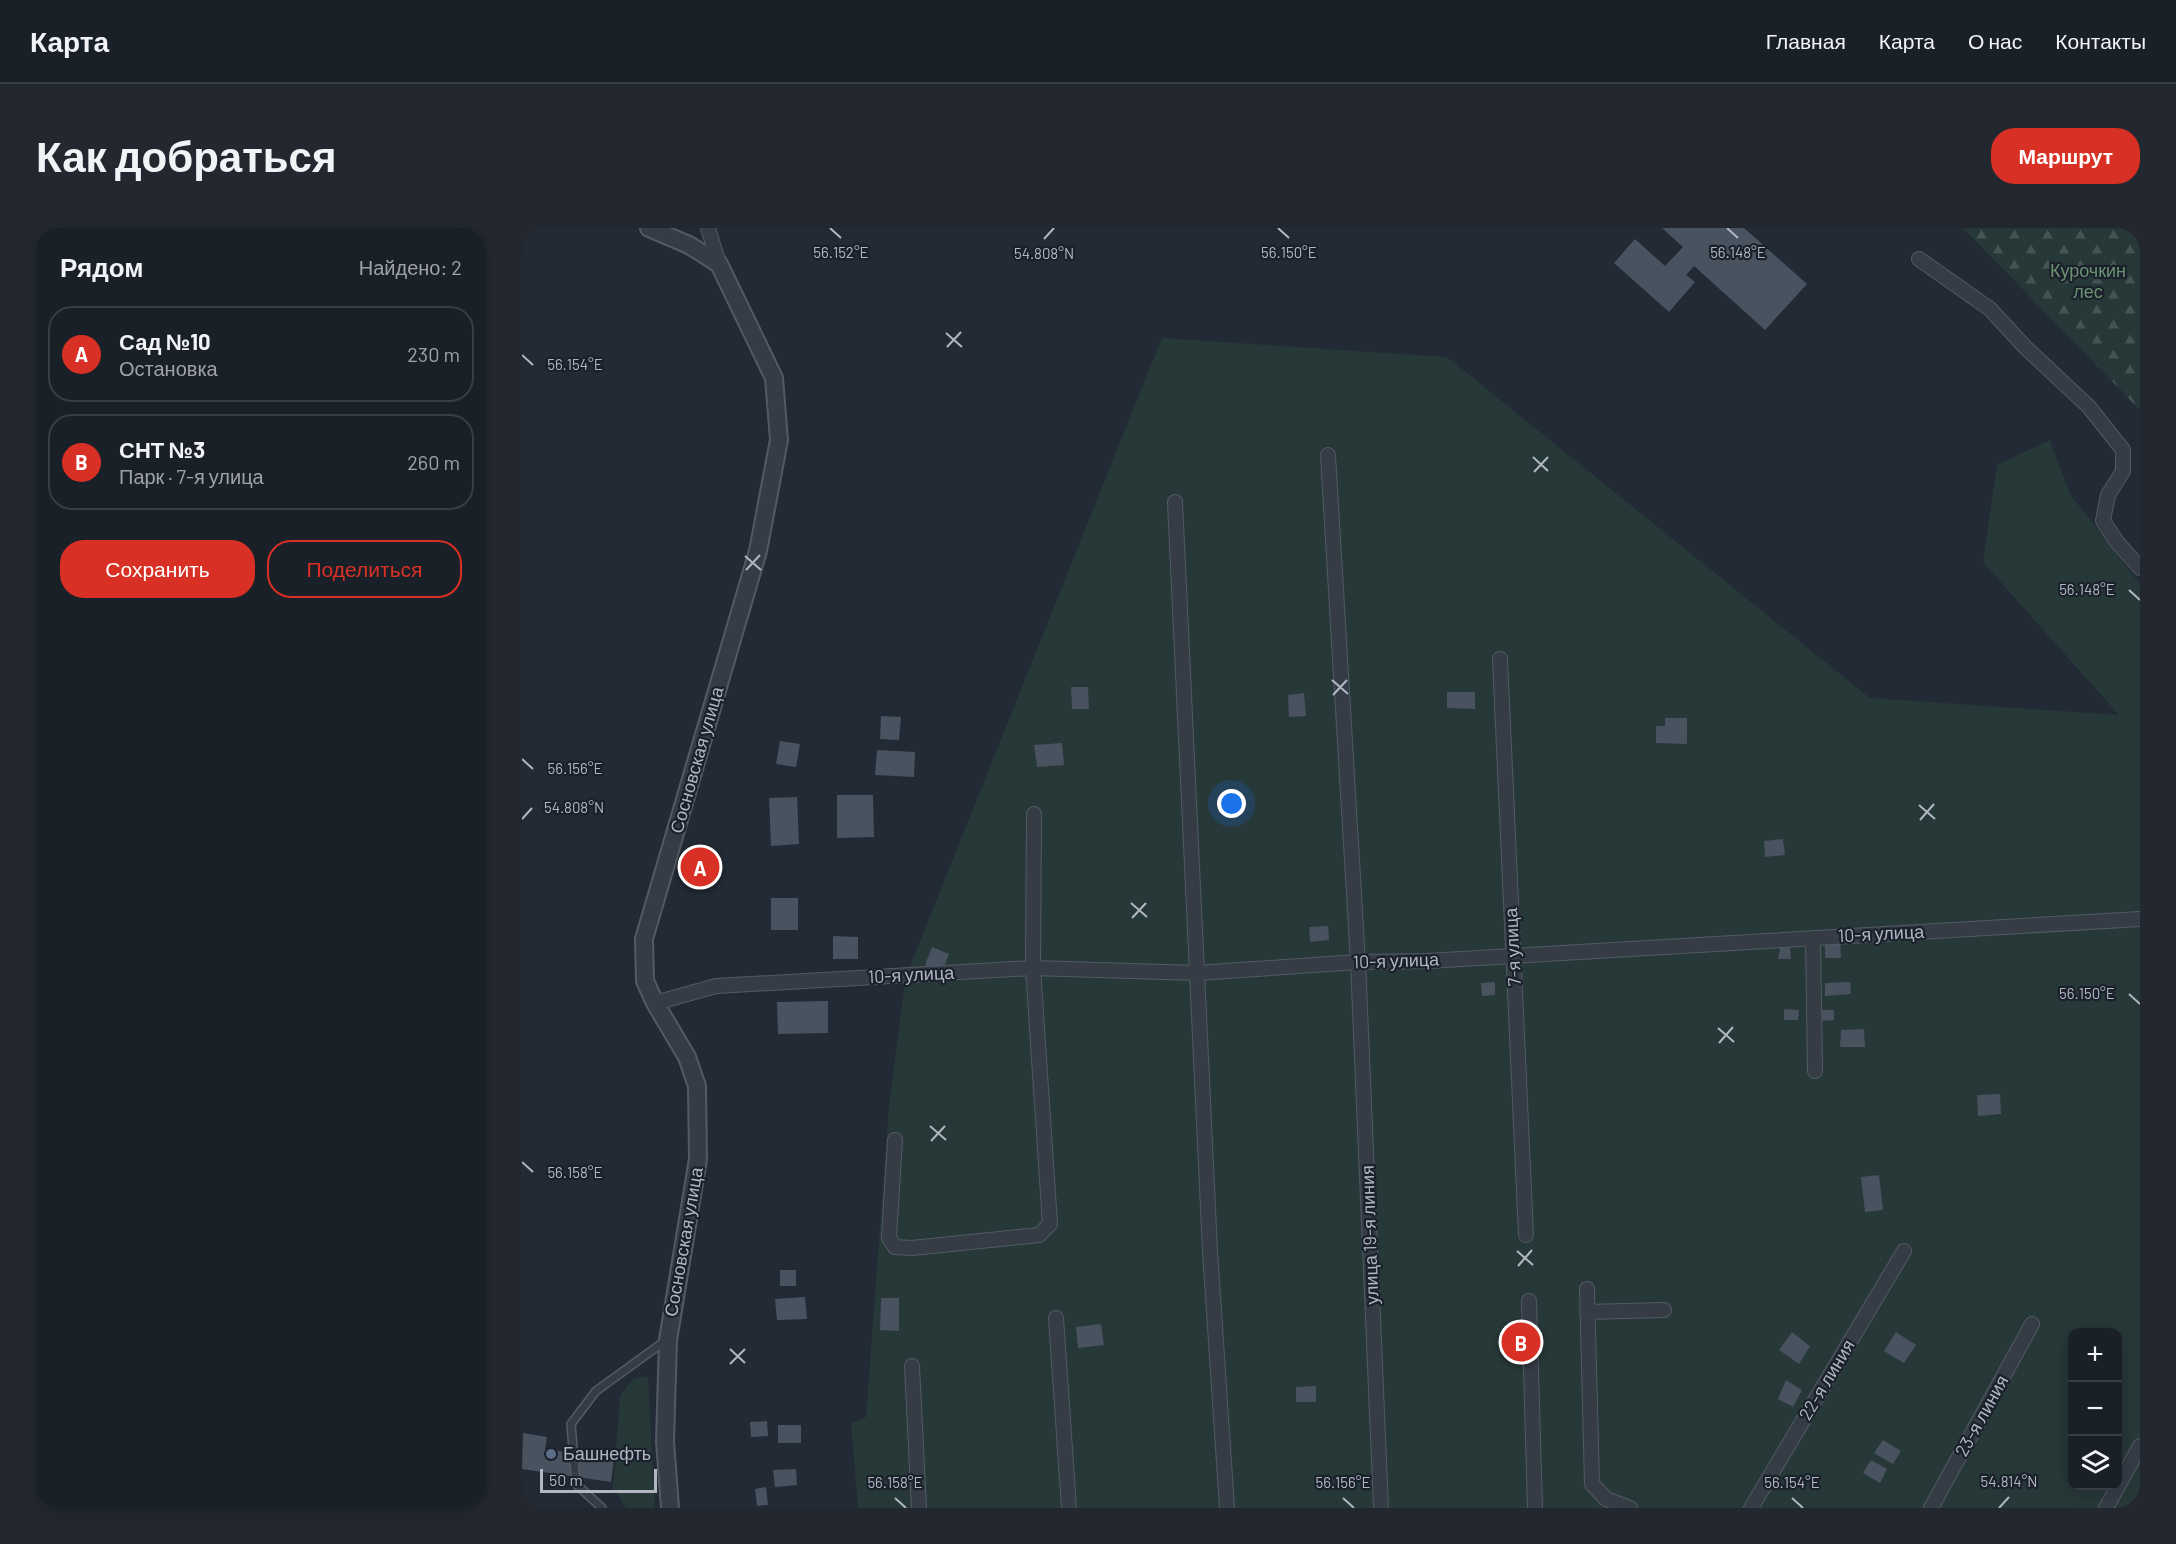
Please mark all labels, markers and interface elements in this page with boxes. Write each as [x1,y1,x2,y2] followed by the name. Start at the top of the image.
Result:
[30,24,109,58] text: Карта
[1766,28,1846,53] text: Главная
[1879,28,1935,53] text: Карта
[1968,28,2022,53] text: О нас
[2055,28,2146,53] text: Контакты
[1991,128,2140,184] button: Маршрут
[36,130,336,180] text: Как добраться
[813,243,869,261] text: 56.152°E
[1261,243,1317,261] text: 56.150°E
[1710,243,1766,261] text: 56.148°E
[1014,244,1074,262] text: 54.808°N
[60,251,143,282] text: Рядом
[359,255,462,279] text: Найдено: 2
[2050,259,2126,302] park label: Курочкин лес
[119,328,211,354] text: Сад №10
[75,342,88,366] text: A
[407,342,460,366] text: 230 m
[547,355,603,373] text: 56.154°E
[119,356,218,380] text: Остановка
[119,436,205,462] text: СНТ №3
[75,450,88,474] text: B
[407,450,460,474] text: 260 m
[119,464,264,488] text: Парк · 7-я улица
[60,540,255,598] button: Сохранить
[267,540,462,598] button: Поделиться
[2059,580,2115,598] text: 56.148°E
[665,683,728,836] street label: Сосновская улица
[547,759,603,777] text: 56.156°E
[1217,789,1246,818] your location
[544,798,604,816] text: 54.808°N
[680,844,720,890] pin: A
[1499,906,1525,987] street label: 7-я улица
[1837,920,1926,946] street label: 10-я улица
[1352,947,1440,973] street label: 10-я улица
[867,961,956,987] street label: 10-я улица
[2059,984,2115,1002] text: 56.150°E
[547,1163,603,1181] text: 56.158°E
[659,1164,707,1318] street label: Сосновская улица
[1356,1165,1382,1305] street label: улица 19-я линия
[1502,1320,1540,1364] pin: B
[2068,1328,2122,1490] map controls
[2068,1328,2122,1382] button: +
[1794,1335,1859,1424] street label: 22-я линия
[1950,1371,2012,1460] street label: 23-я линия
[2068,1382,2122,1436] button: −
[2068,1436,2122,1490] button: layers
[563,1442,651,1464] place label: Башнефть
[544,1447,558,1461] marker: Башнефть
[540,1466,657,1494] scale bar
[549,1470,583,1489] text: 50 m
[1981,1472,2037,1490] text: 54.814°N
[867,1473,923,1491] text: 56.158°E
[1315,1473,1371,1491] text: 56.156°E
[1764,1473,1820,1491] text: 56.154°E

